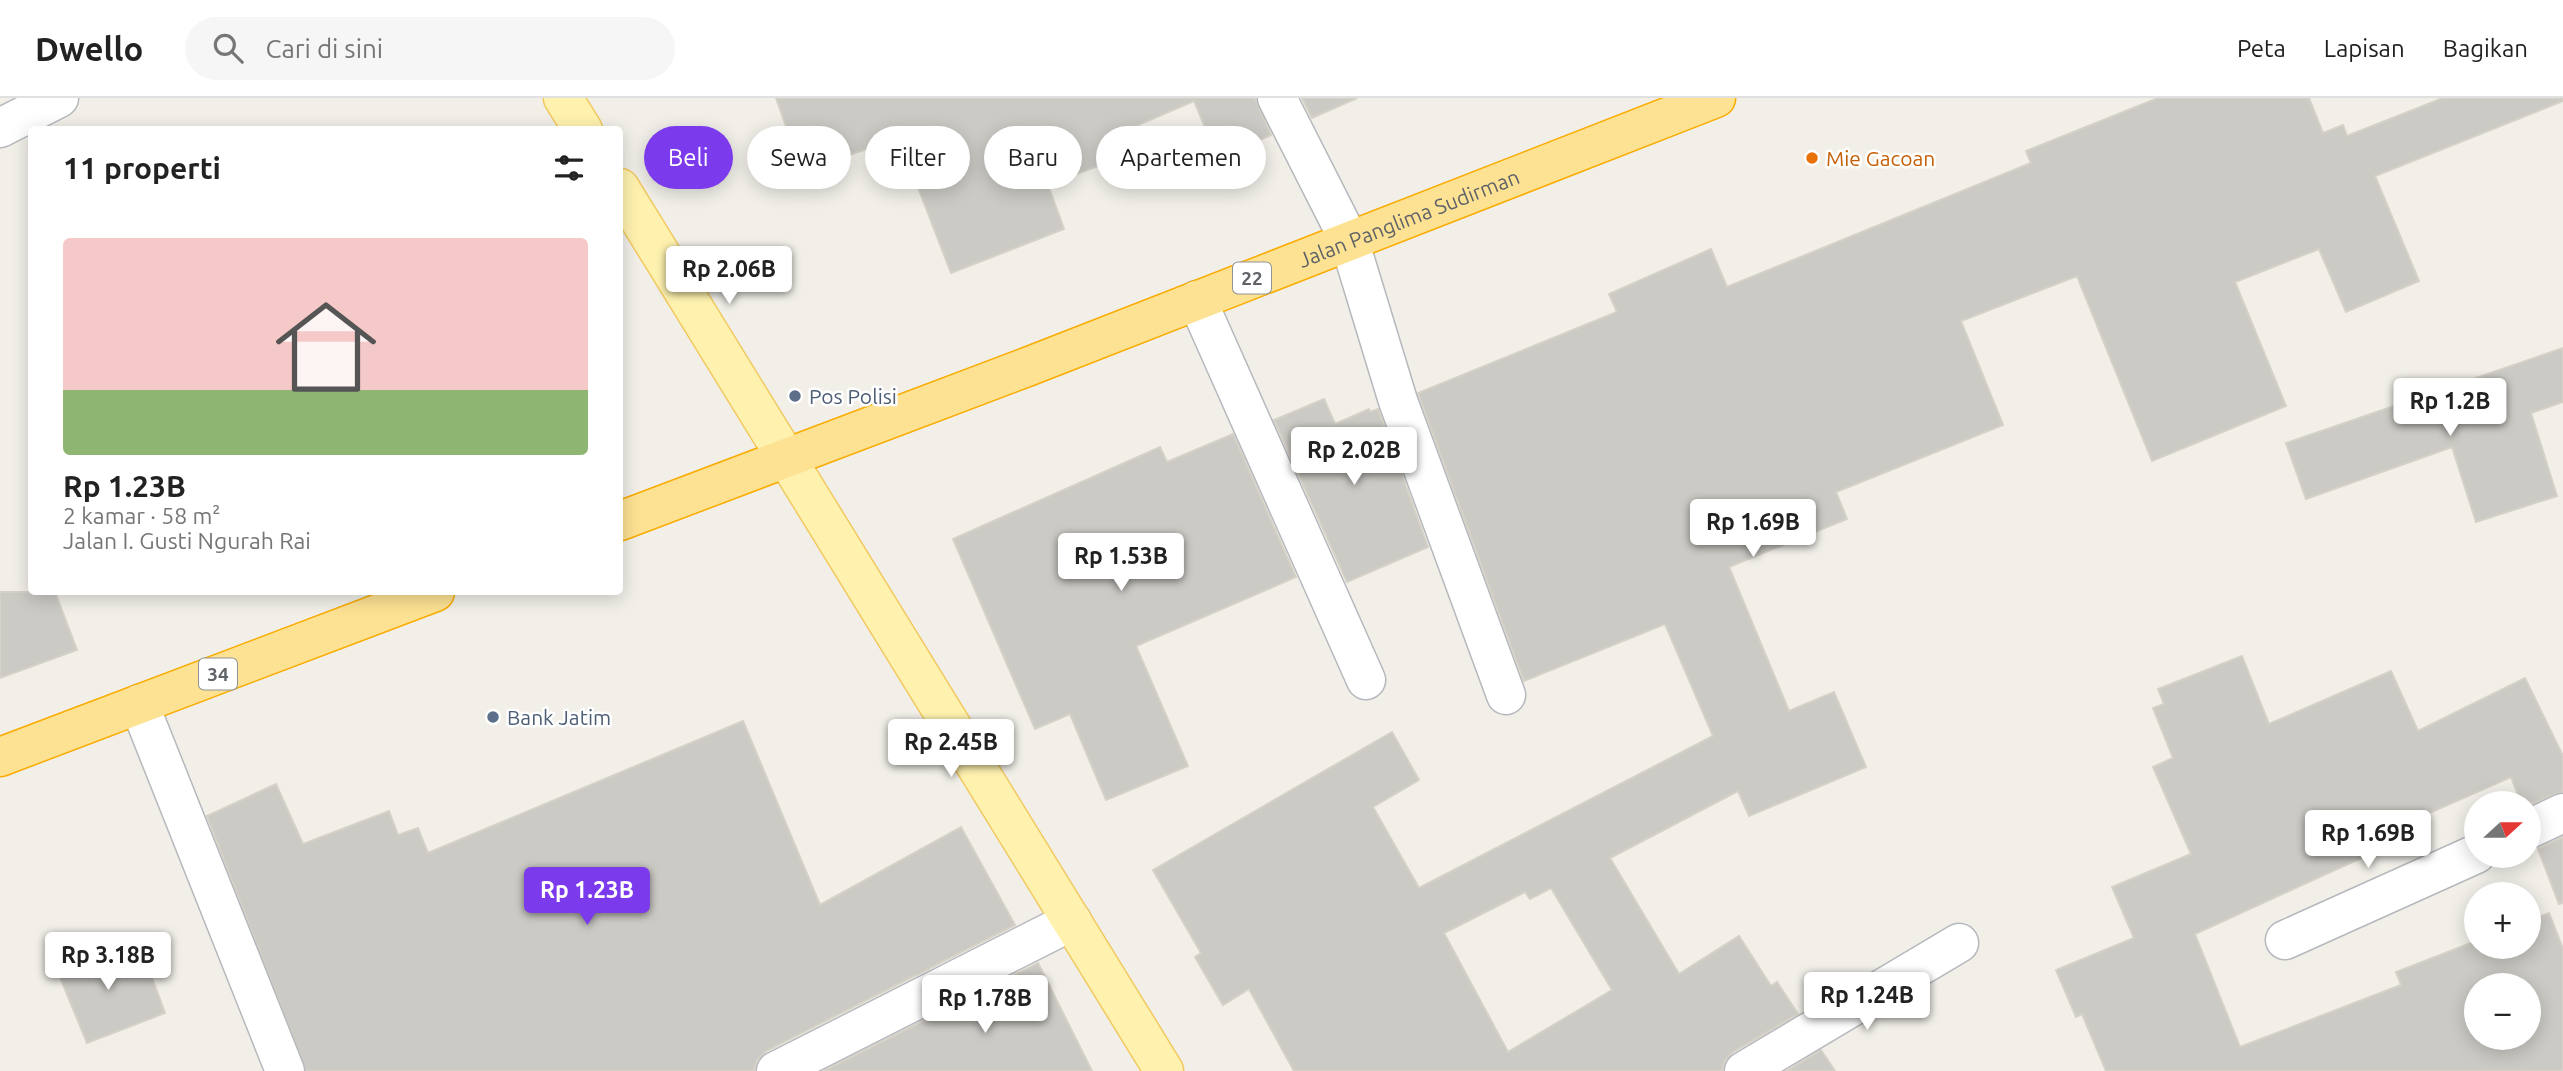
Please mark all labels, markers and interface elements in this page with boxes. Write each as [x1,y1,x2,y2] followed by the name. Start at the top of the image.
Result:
[185,17,675,80] search box
[209,29,247,67] icon: search
[35,30,143,67] text: Dwello
[265,34,383,63] text: Cari di sini
[2237,35,2286,62] text: Peta
[2324,35,2405,62] text: Lapisan
[2443,35,2528,62] text: Bagikan
[644,126,733,189] chip: Beli
[747,126,851,189] chip: Sewa
[865,126,970,189] chip: Filter
[984,126,1082,189] chip: Baru
[1096,126,1266,189] chip: Apartemen
[1826,146,1935,170] place label: Mie Gacoan
[550,149,588,187] icon: filters
[1804,150,1820,166] marker: Mie Gacoan
[63,151,221,185] text: 11 properti
[1295,164,1523,272] street label: Jalan Panglima Sudirman
[657,246,801,306] pin: Rp 2.06B
[682,256,776,281] text: Rp 2.06B
[1233,262,1271,294] road number: 22
[263,284,389,410] icon: home
[2385,378,2515,438] pin: Rp 1.2B
[809,384,897,408] place label: Pos Polisi
[787,388,803,404] marker: Pos Polisi
[2409,388,2491,413] text: Rp 1.2B
[1282,428,1426,487] pin: Rp 2.02B
[1307,437,1401,462] text: Rp 2.02B
[63,469,186,503] text: Rp 1.23B
[1681,500,1825,559] pin: Rp 1.69B
[63,503,221,528] text: 2 kamar · 58 m²
[1706,509,1800,534] text: Rp 1.69B
[63,528,311,553] text: Jalan I. Gusti Ngurah Rai
[1049,533,1193,593] pin: Rp 1.53B
[1074,543,1168,568] text: Rp 1.53B
[199,659,237,690] road number: 34
[507,705,611,729] place label: Bank Jatim
[485,709,501,725] marker: Bank Jatim
[879,720,1023,779] pin: Rp 2.45B
[904,729,998,754] text: Rp 2.45B
[2464,791,2541,868] north arrow
[2464,791,2541,1050] map controls
[2296,810,2440,870] pin: Rp 1.69B
[2321,820,2415,845] text: Rp 1.69B
[515,868,659,927] pin: Rp 1.23B
[540,877,634,902] text: Rp 1.23B
[2464,882,2541,959] button: +
[36,932,180,992] pin: Rp 3.18B
[61,942,155,967] text: Rp 3.18B
[1795,972,1939,1032] pin: Rp 1.24B
[2464,973,2541,1050] button: −
[913,976,1057,1035] pin: Rp 1.78B
[1820,982,1914,1007] text: Rp 1.24B
[938,985,1032,1010] text: Rp 1.78B

